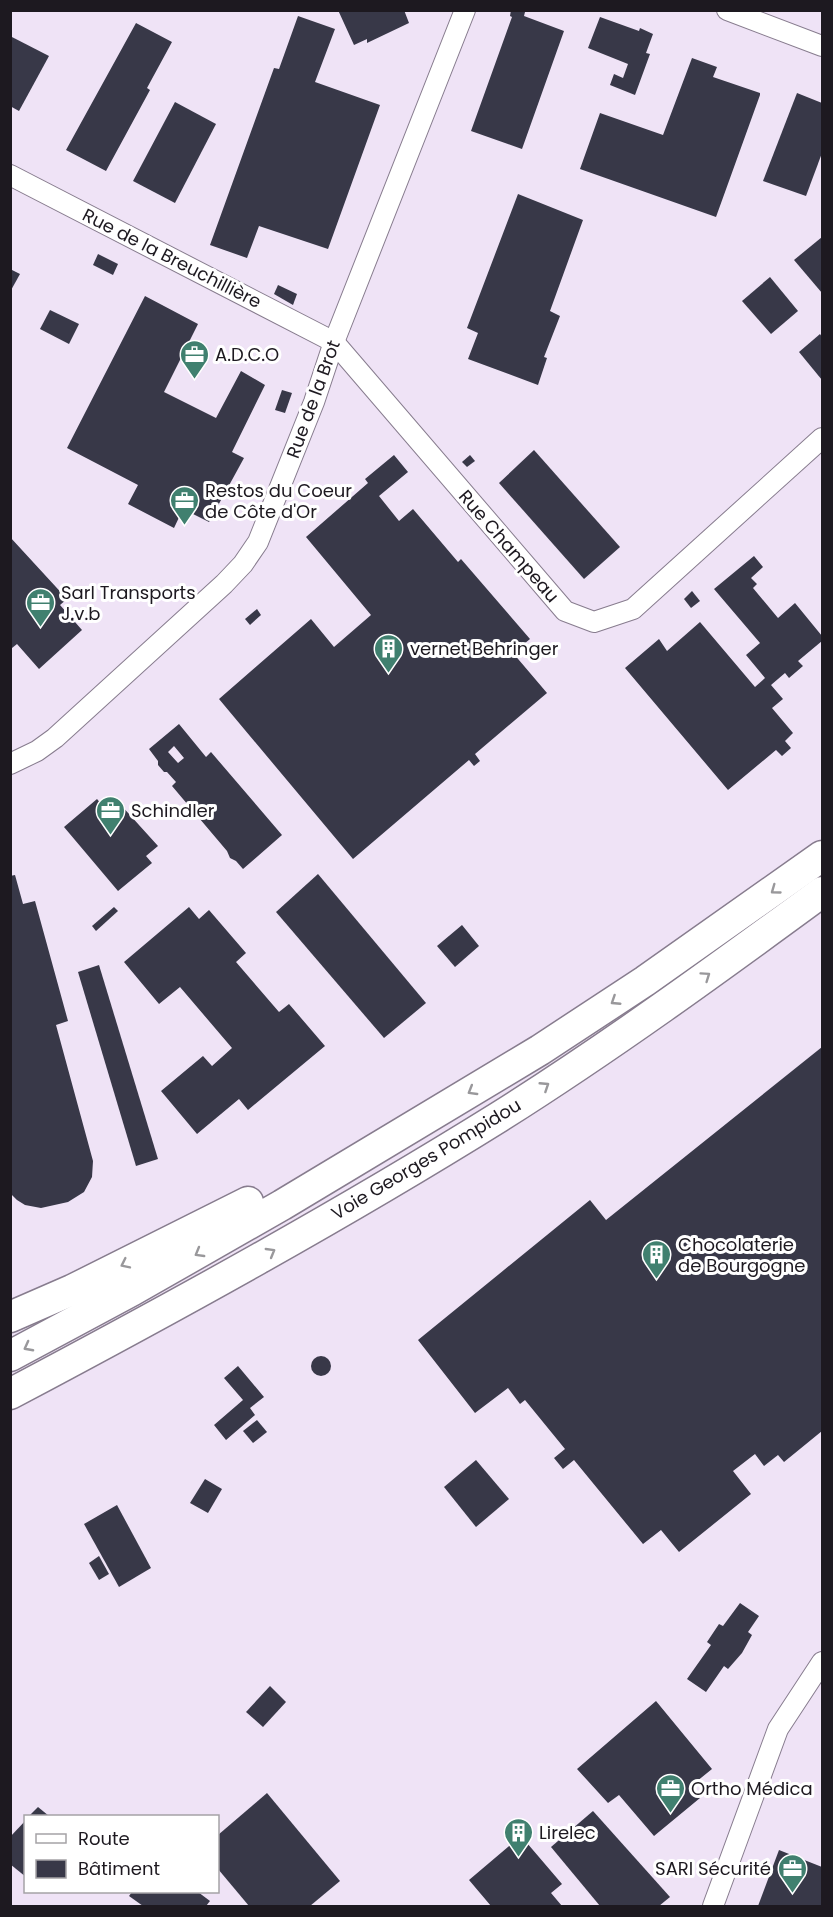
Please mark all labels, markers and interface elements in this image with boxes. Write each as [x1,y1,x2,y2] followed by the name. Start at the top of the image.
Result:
[78,202,266,314] street label: Rue de la Breuchillière
[280,337,346,461] street label: Rue de la Brot
[178,338,210,380] office icon: A.D.C.O
[215,342,279,367] place label: A.D.C.O
[205,478,352,524] place label: Restos du Coeur de Côte d'Or
[168,484,200,526] office icon: Restos du Coeur de Côte d'Or
[453,484,565,608] street label: Rue Champeau
[61,580,196,626] place label: Sarl Transports J.v.b
[24,586,56,628] office icon: Sarl Transports J.v.b
[373,632,405,674] building icon: vernet Behringer
[410,636,559,661] place label: vernet Behringer
[94,794,126,836] office icon: Schindler
[131,798,215,823] place label: Schindler
[771,883,782,894] one-way arrow
[700,972,711,983] one-way arrow
[611,994,622,1005] one-way arrow
[539,1082,550,1093] one-way arrow
[468,1084,478,1096] one-way arrow
[326,1092,526,1226] street label: Voie Georges Pompidou
[678,1232,805,1278] place label: Chocolaterie de Bourgogne
[641,1238,673,1280] building icon: Chocolaterie de Bourgogne
[195,1246,205,1257] one-way arrow
[264,1248,275,1259] one-way arrow
[121,1257,132,1268] one-way arrow
[23,1339,34,1351] one-way arrow
[654,1772,686,1814] office icon: Ortho Médica
[691,1776,813,1801] place label: Ortho Médica
[24,1815,219,1893] legend
[502,1816,534,1858] building icon: Lirelec
[539,1820,596,1845] place label: Lirelec
[78,1826,130,1851] text: Route
[776,1852,808,1894] office icon: SARI Sécurité
[78,1856,160,1881] text: Bâtiment
[655,1856,771,1881] place label: SARI Sécurité

